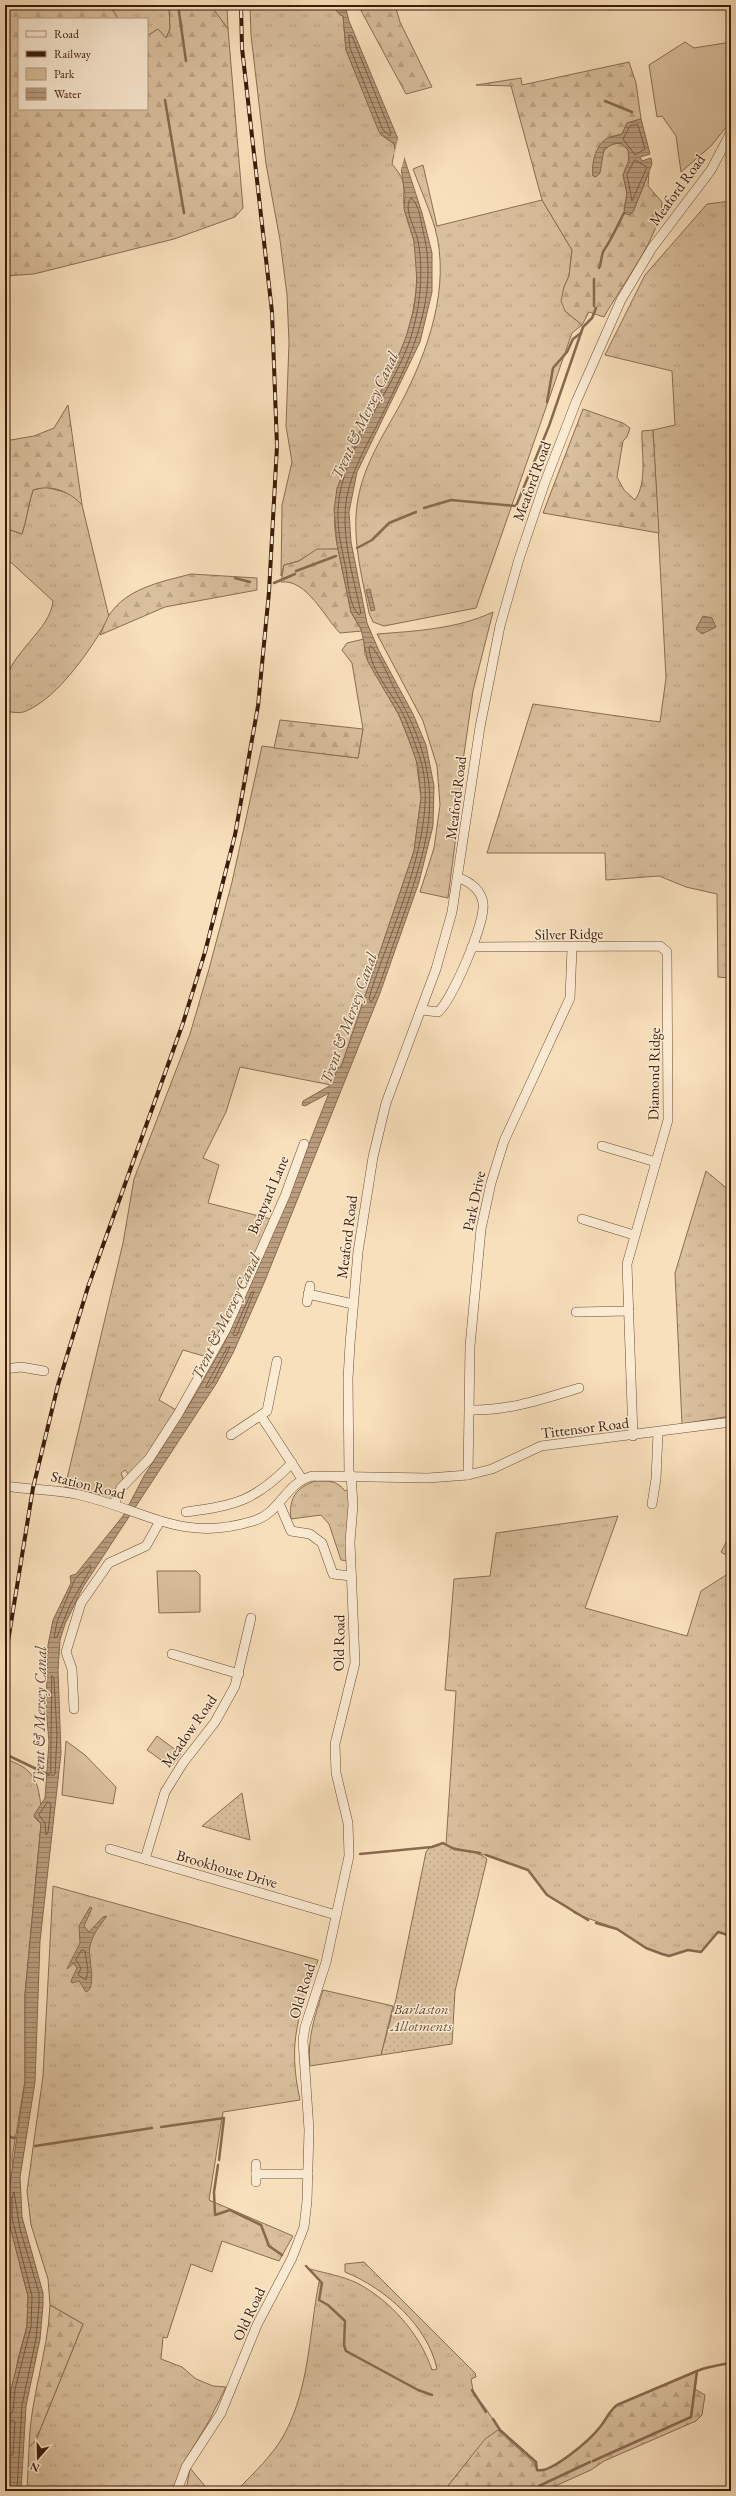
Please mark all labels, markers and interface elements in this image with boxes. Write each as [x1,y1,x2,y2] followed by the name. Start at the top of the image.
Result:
[18,18,148,110] legend
[54,26,80,42] text: Road
[54,46,92,62] text: Railway
[54,66,75,82] text: Park
[54,86,81,102] text: Water
[644,150,709,229] street label: Meaford Road
[326,348,403,482] water label: Trent & Mersey Canal
[508,438,555,523] street label: Meaford Road
[441,755,470,841] street label: Meaford Road
[535,923,604,944] street label: Silver Ridge
[315,949,382,1087] water label: Trent & Mersey Canal
[643,1027,664,1121] street label: Diamond Ridge
[243,1153,293,1237] street label: Boatyard Lane
[458,1169,489,1233] street label: Park Drive
[332,1194,361,1280] street label: Meaford Road
[186,1249,265,1383] water label: Trent & Mersey Canal
[540,1413,630,1442] street label: Tittensor Road
[49,1466,128,1503] street label: Station Road
[329,1614,349,1672] street label: Old Road
[28,1645,51,1784] water label: Trent & Mersey Canal
[157,1690,221,1771] street label: Meadow Road
[174,1845,280,1892] street label: Brookhouse Drive
[284,1960,319,2021] street label: Old Road
[389,1999,453,2035] park label: Barlaston Allotments
[228,2284,269,2344] street label: Old Road
[18,2438,58,2478] north arrow
[28,2459,41,2475] text: N

